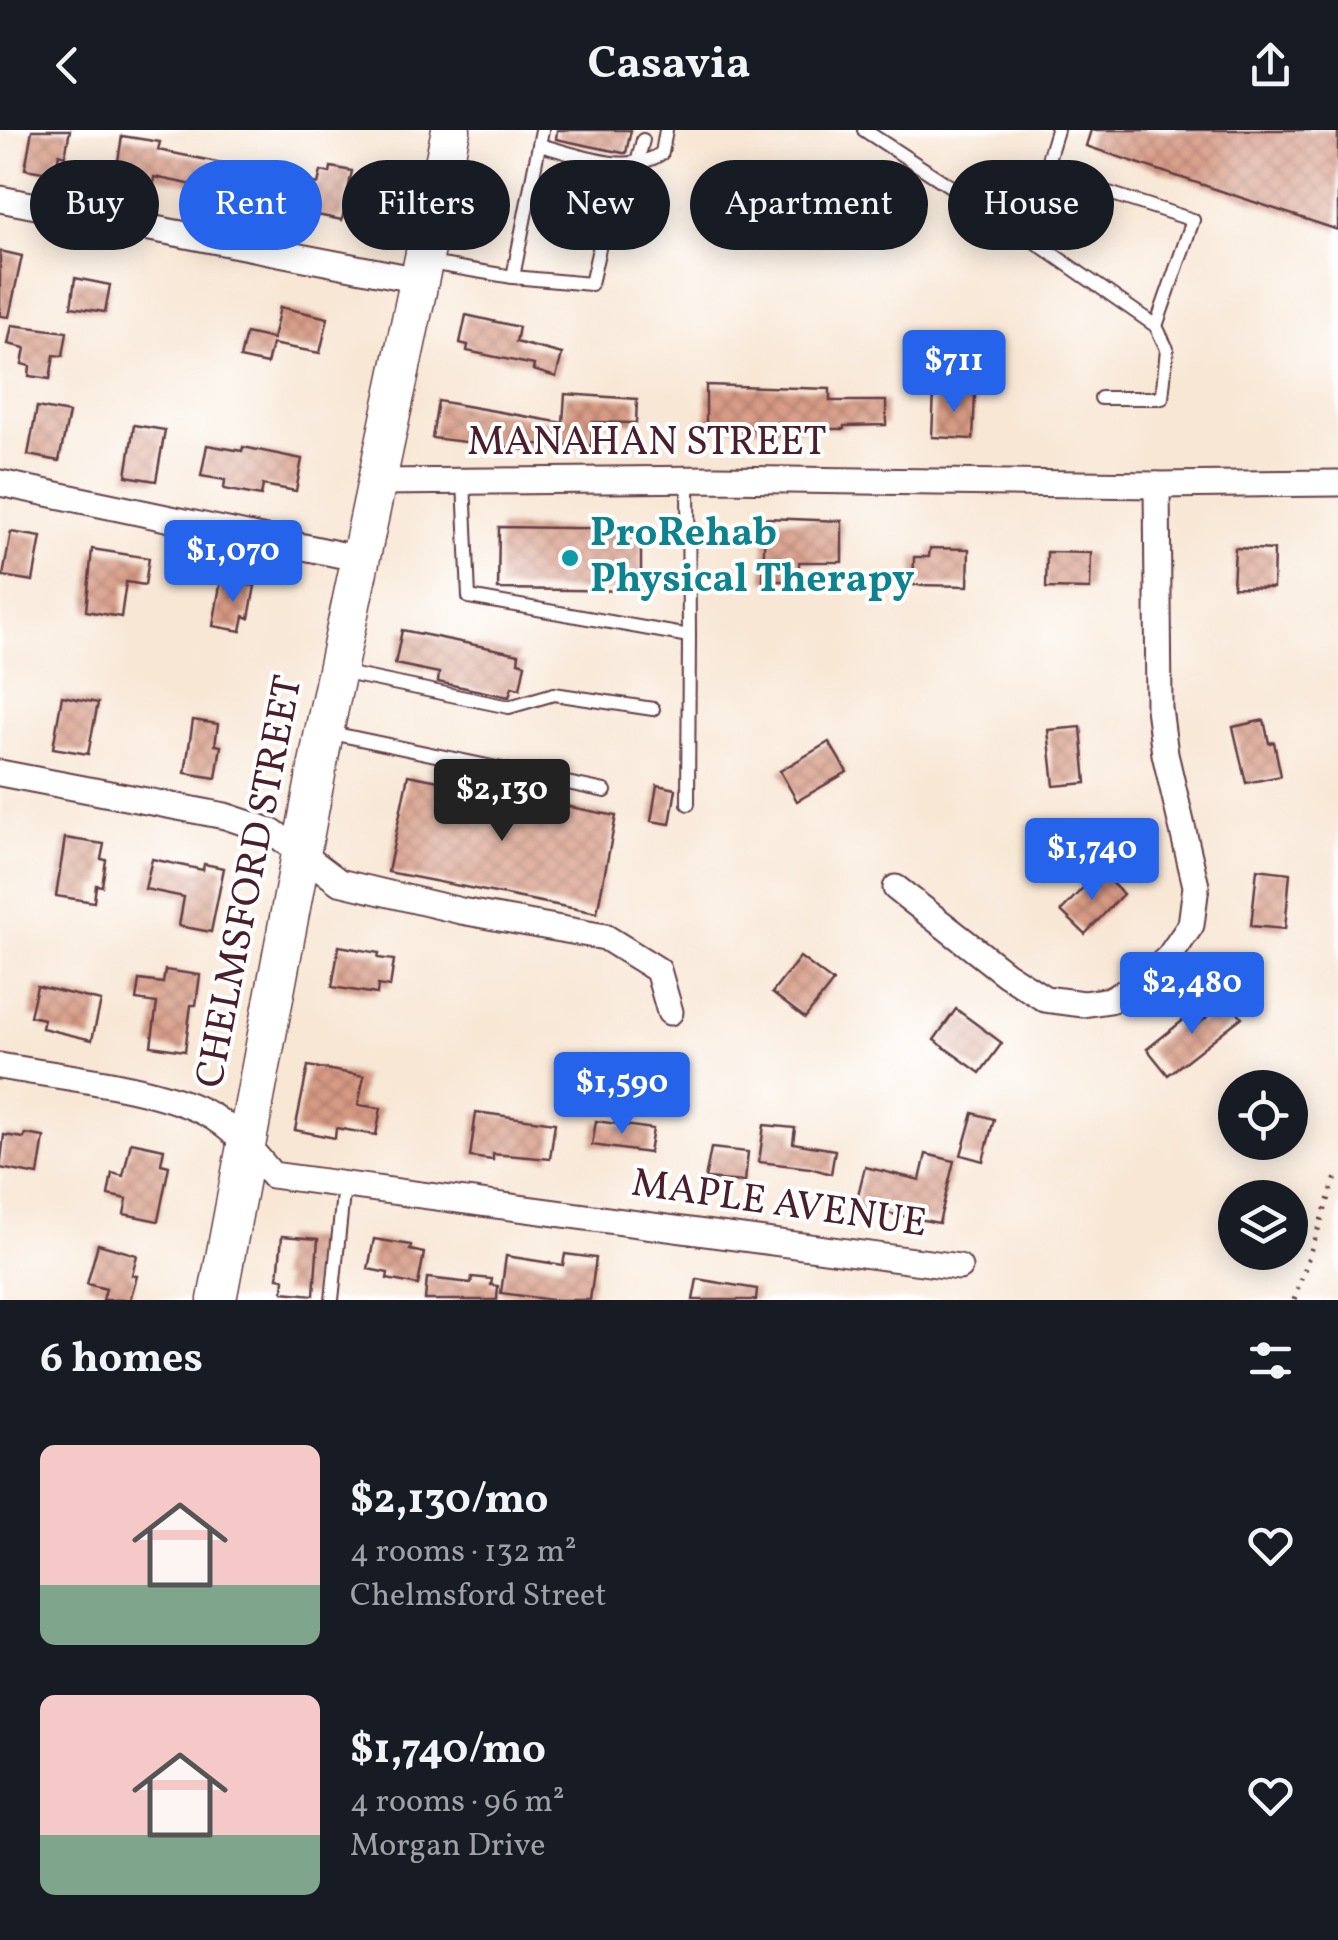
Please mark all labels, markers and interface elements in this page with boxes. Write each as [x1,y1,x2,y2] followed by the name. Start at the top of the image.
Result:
[587,34,751,97] text: Casavia
[40,38,95,93] icon: back
[1243,38,1298,93] icon: share
[30,160,159,250] chip: Buy
[179,160,322,250] chip: Rent
[342,160,510,250] chip: Filters
[530,160,670,250] chip: New
[690,160,928,250] chip: Apartment
[948,160,1114,250] chip: House
[895,330,1013,415] pin: $711
[925,340,983,384] text: $711
[467,416,827,472] street label: MANAHAN STREET
[590,507,915,609] place label: ProRehab Physical Therapy
[152,520,314,605] pin: $1,070
[186,530,280,574] text: $1,070
[559,547,581,569] marker: ProRehab Physical Therapy
[184,671,318,1093] street label: CHELMSFORD STREET
[421,759,583,844] pin: $2,130
[456,769,548,813] text: $2,130
[1011,818,1173,903] pin: $1,740
[1047,828,1137,872] text: $1,740
[1111,952,1273,1037] pin: $2,480
[1142,962,1242,1006] text: $2,480
[541,1052,703,1137] pin: $1,590
[576,1062,668,1106] text: $1,590
[1218,1070,1308,1270] map controls
[1218,1070,1308,1160] button: locate
[628,1157,930,1253] street label: MAPLE AVENUE
[1218,1180,1308,1270] button: layers
[40,1331,203,1390] text: 6 homes
[1243,1333,1298,1388] icon: filters
[350,1472,549,1531] text: $2,130/mo
[120,1485,240,1605] icon: home
[1243,1518,1298,1573] icon: heart
[350,1531,577,1575] text: 4 rooms · 132 m²
[350,1575,606,1619] text: Chelmsford Street
[350,1722,546,1781] text: $1,740/mo
[120,1735,240,1855] icon: home
[1243,1768,1298,1823] icon: heart
[350,1781,565,1825] text: 4 rooms · 96 m²
[350,1825,546,1869] text: Morgan Drive

